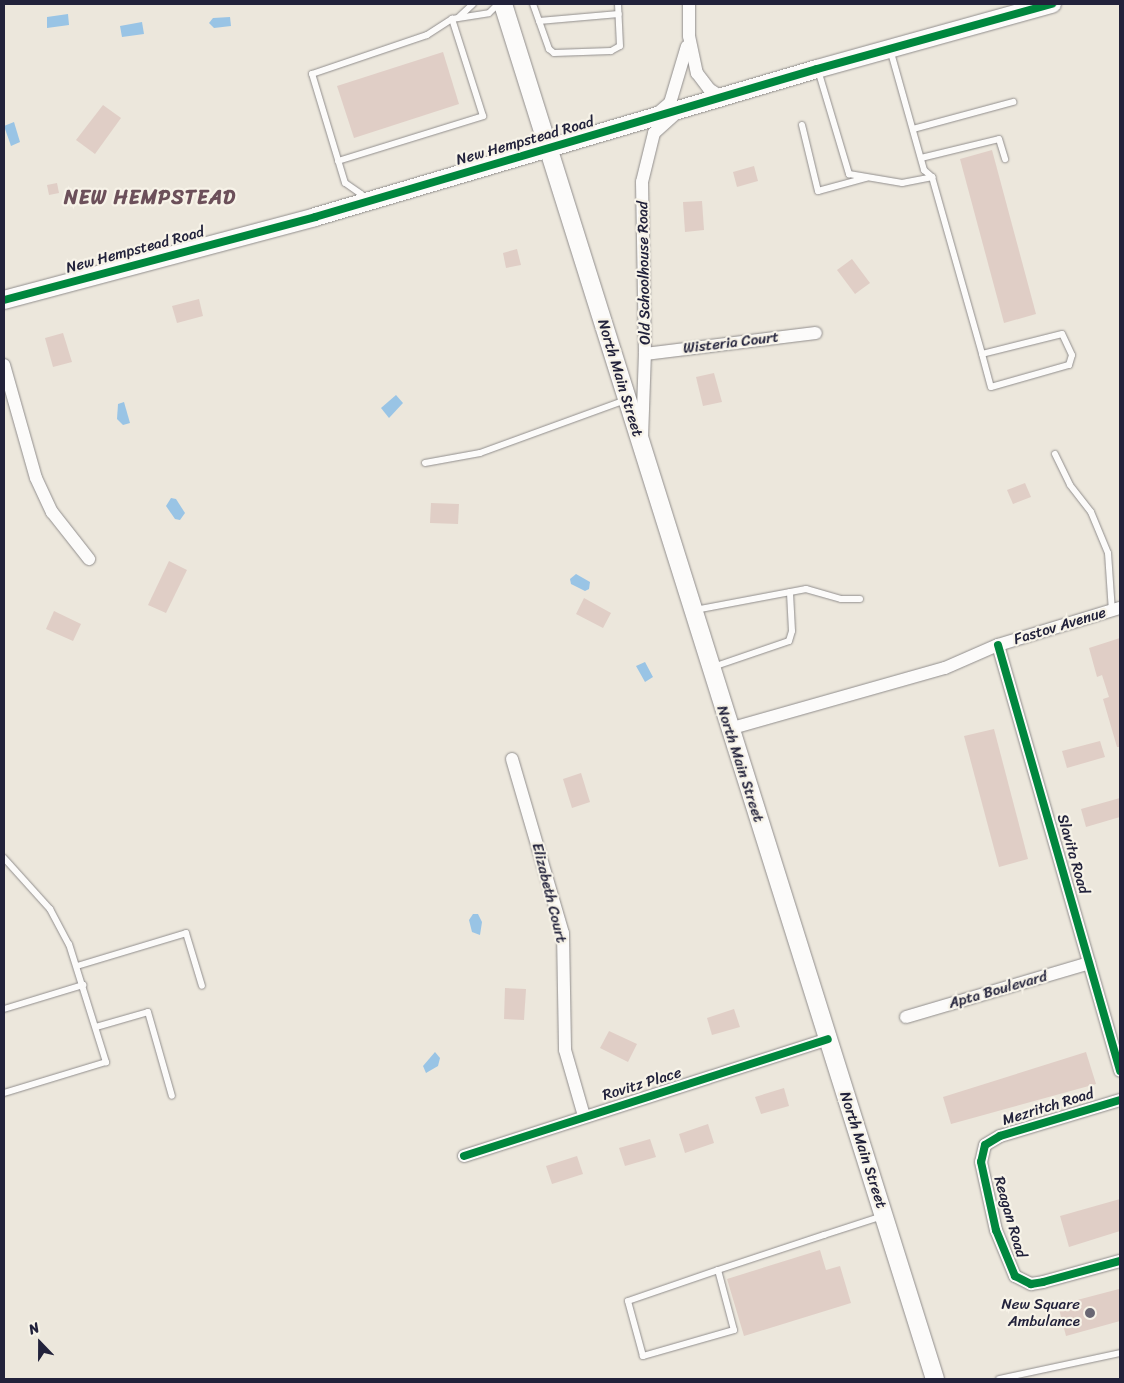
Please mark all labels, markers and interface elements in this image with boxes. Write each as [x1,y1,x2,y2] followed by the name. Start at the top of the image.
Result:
[454,113,596,169] street label: New Hempstead Road
[62,185,238,209] district label: NEW HEMPSTEAD
[634,201,654,345] street label: Old Schoolhouse Road
[64,223,206,277] street label: New Hempstead Road
[594,317,646,439] street label: North Main Street
[682,328,780,358] street label: Wisteria Court
[1012,603,1108,649] street label: Fastov Avenue
[713,703,767,825] street label: North Main Street
[1053,812,1093,896] street label: Slavita Road
[528,841,570,945] street label: Elizabeth Court
[947,967,1049,1013] street label: Apta Boulevard
[600,1063,684,1105] street label: Rovitz Place
[1000,1085,1096,1129] street label: Mezritch Road
[836,1089,890,1211] street label: North Main Street
[990,1174,1030,1260] street label: Reagan Road
[1002,1295,1080,1330] place label: New Square Ambulance
[1084,1307,1096,1319] marker: New Square Ambulance
[25,1315,43,1342] text: N
[15,1318,65,1368] north arrow

